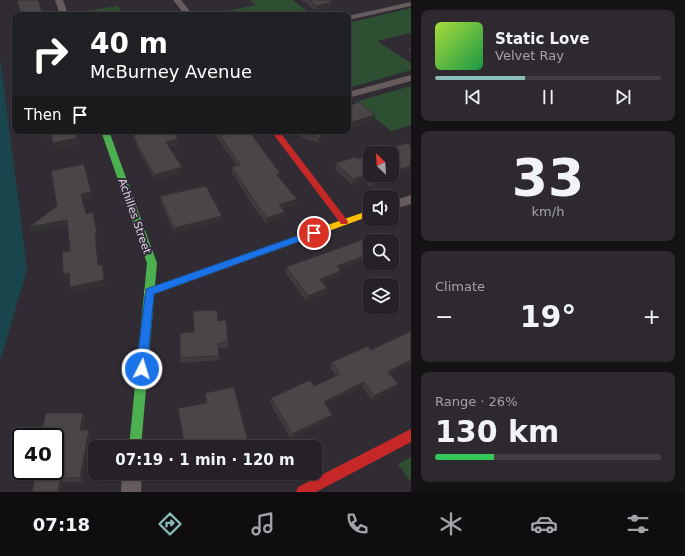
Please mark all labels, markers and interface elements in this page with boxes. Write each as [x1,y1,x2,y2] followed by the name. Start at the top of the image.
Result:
[90,27,168,60] text: 40 m
[24,28,76,80] icon: right
[495,30,589,48] text: Static Love
[495,48,564,63] text: Velvet Ray
[90,61,252,82] text: McBurney Avenue
[462,86,484,108] icon: previous
[537,86,559,108] icon: pause
[612,86,634,108] icon: next
[69,104,91,126] icon: arrive
[24,106,61,124] text: Then
[363,146,399,182] north arrow
[363,146,399,314] map controls
[512,148,584,208] text: 33
[116,177,154,256] street label: Achilles Street
[363,190,399,226] button: sound
[532,204,564,219] text: km/h
[297,216,331,250] pin
[303,222,325,244] icon: arrive
[363,234,399,270] button: search
[363,278,399,314] button: layers
[435,279,485,294] text: Climate
[520,299,576,334] text: 19°
[435,304,453,329] text: −
[643,304,661,329] text: +
[121,348,163,390] position arrow
[435,394,518,409] text: Range · 26%
[435,414,559,449] text: 130 km
[12,428,64,480] speed limit sign: 40
[115,451,295,469] text: 07:19 · 1 min · 120 m
[156,510,184,538] icon: directions
[249,510,277,538] icon: music
[343,510,371,538] icon: phone
[437,510,465,538] icon: climate
[530,510,558,538] icon: car
[624,510,652,538] icon: filters
[33,514,90,535] text: 07:18

